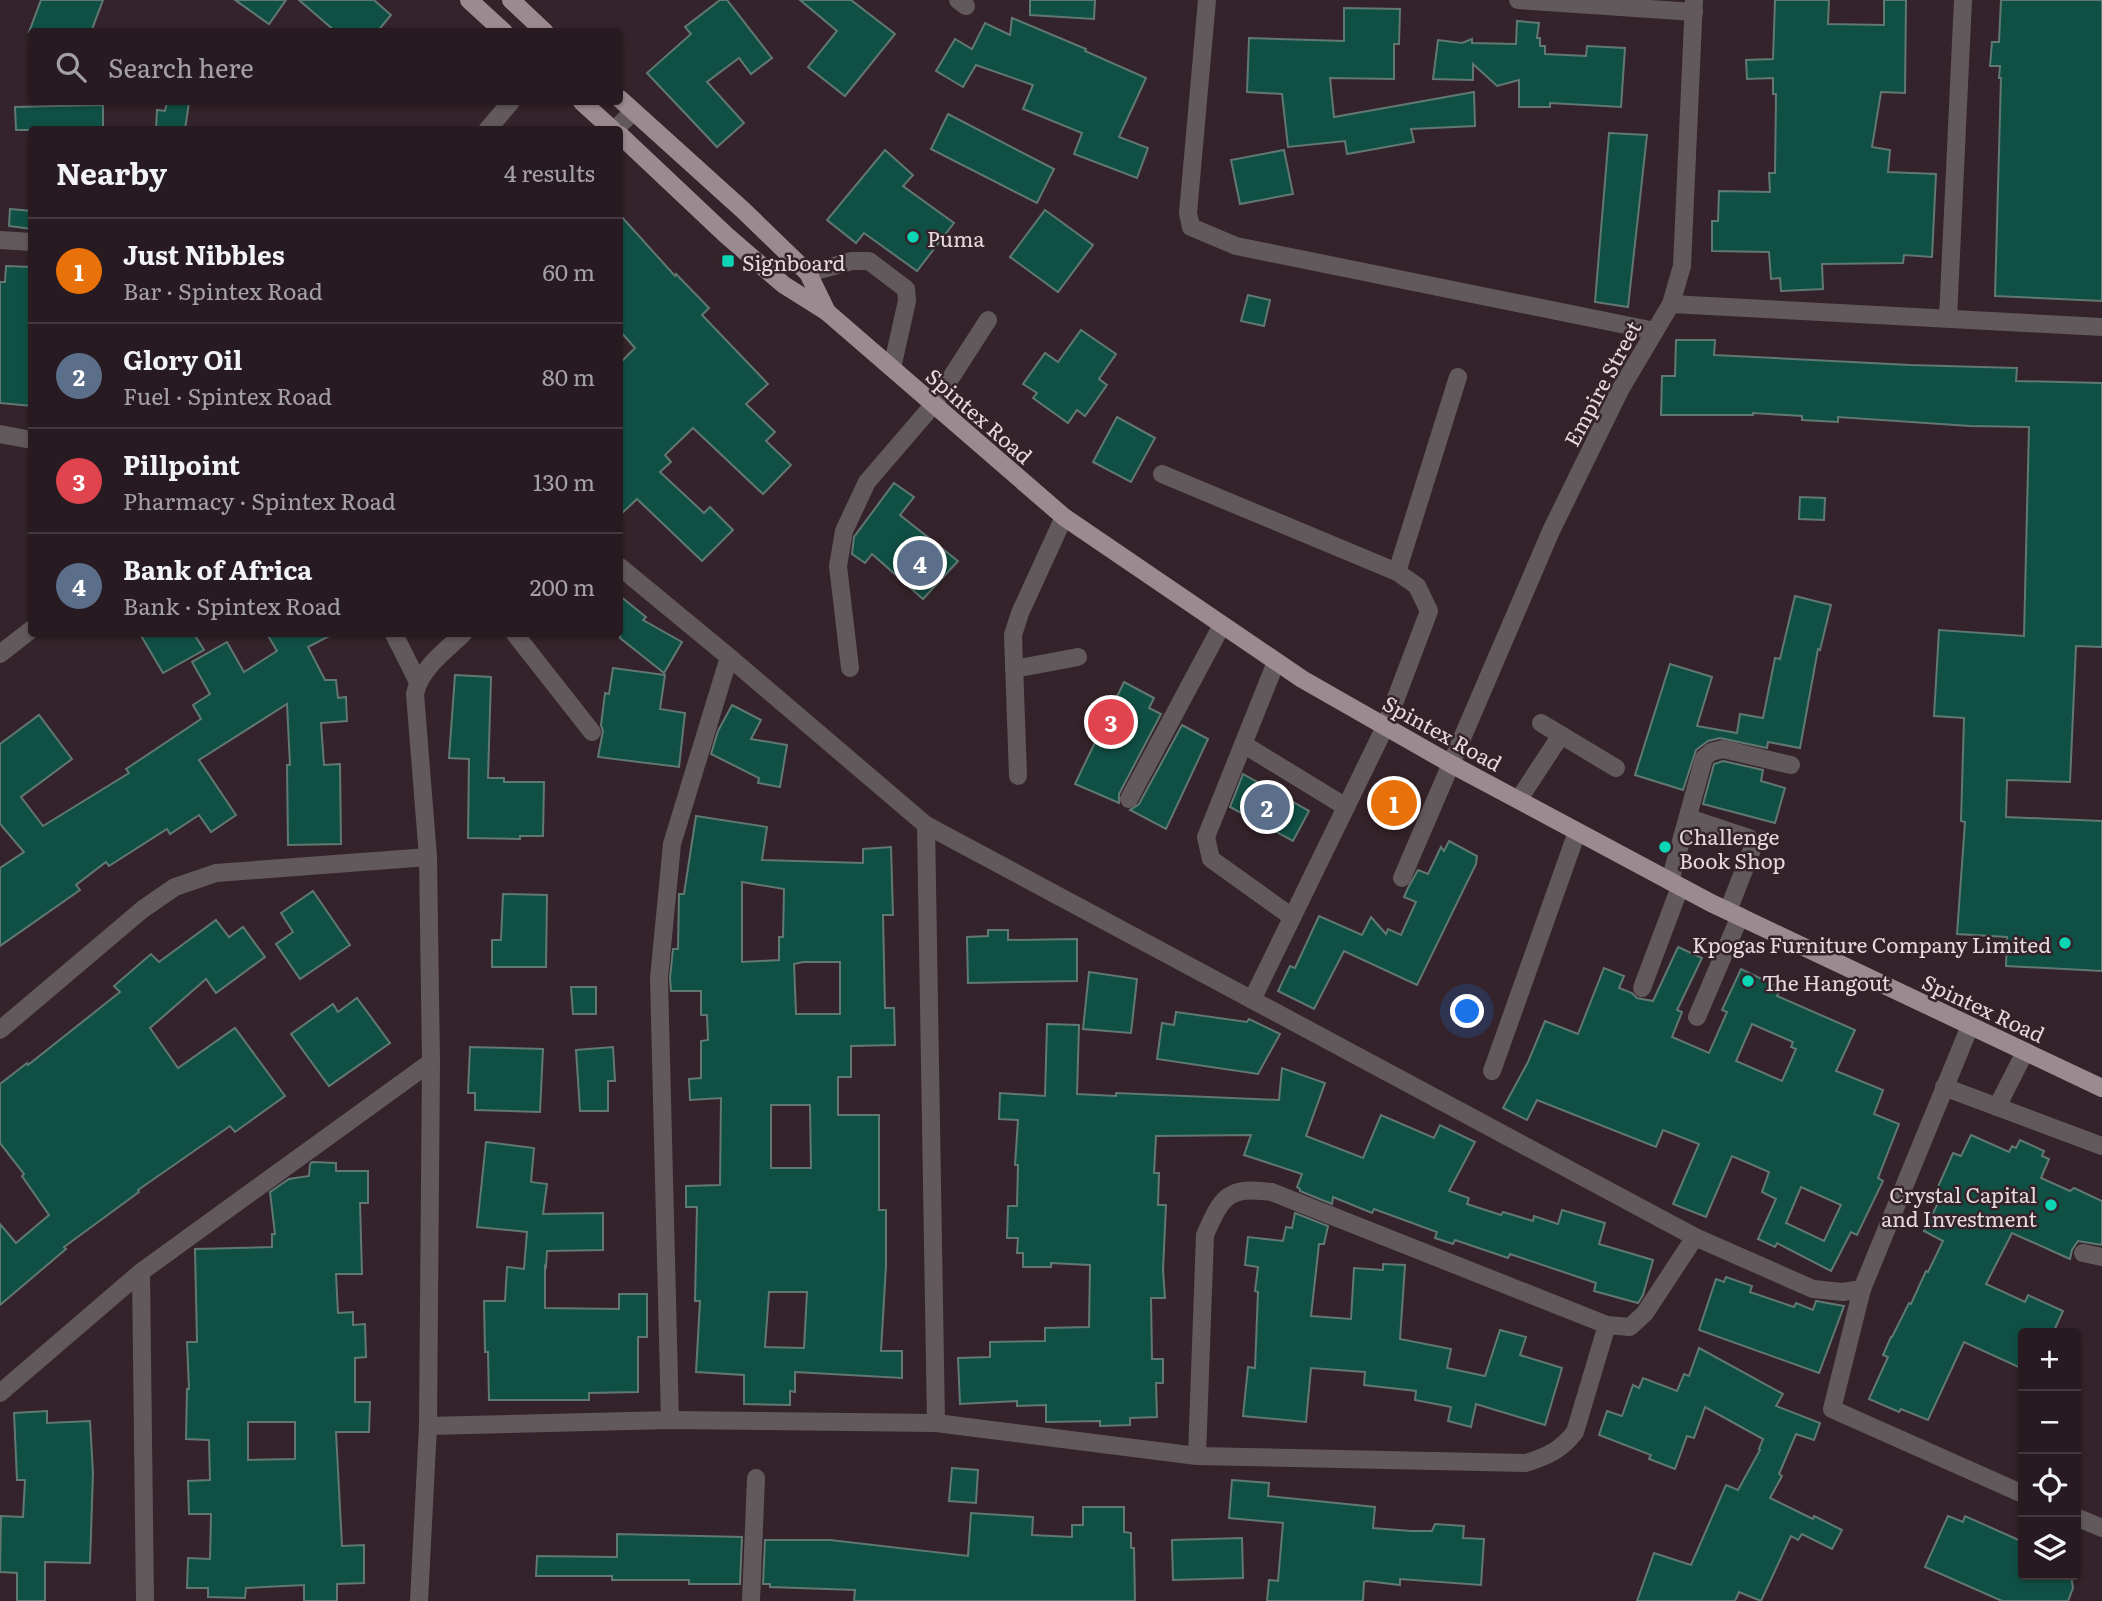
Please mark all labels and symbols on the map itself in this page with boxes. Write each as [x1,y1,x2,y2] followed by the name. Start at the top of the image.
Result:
[927,222,985,253] place label: Puma
[905,229,921,245] marker: Puma
[742,246,845,277] place label: Signboard
[720,253,736,269] marker: Signboard
[1555,314,1647,451] street label: Empire Street
[920,360,1040,470] street label: Spintex Road
[897,537,943,589] pin: 4
[1378,686,1508,778] street label: Spintex Road
[1088,696,1134,748] pin: 3
[1371,777,1417,829] pin: 1
[1244,781,1290,833] pin: 2
[1679,820,1786,875] place label: Challenge Book Shop
[1657,839,1673,855] marker: Challenge Book Shop
[1692,928,2051,959] place label: Kpogas Furniture Company Limited
[2057,935,2073,951] marker: Kpogas Furniture Company Limited
[1918,965,2051,1049] street label: Spintex Road
[1762,966,1891,997] place label: The Hangout
[1740,973,1756,989] marker: The Hangout
[1450,994,1484,1028] your location
[1881,1178,2038,1233] place label: Crystal Capital and Investment
[2043,1197,2059,1213] marker: Crystal Capital and Investment

